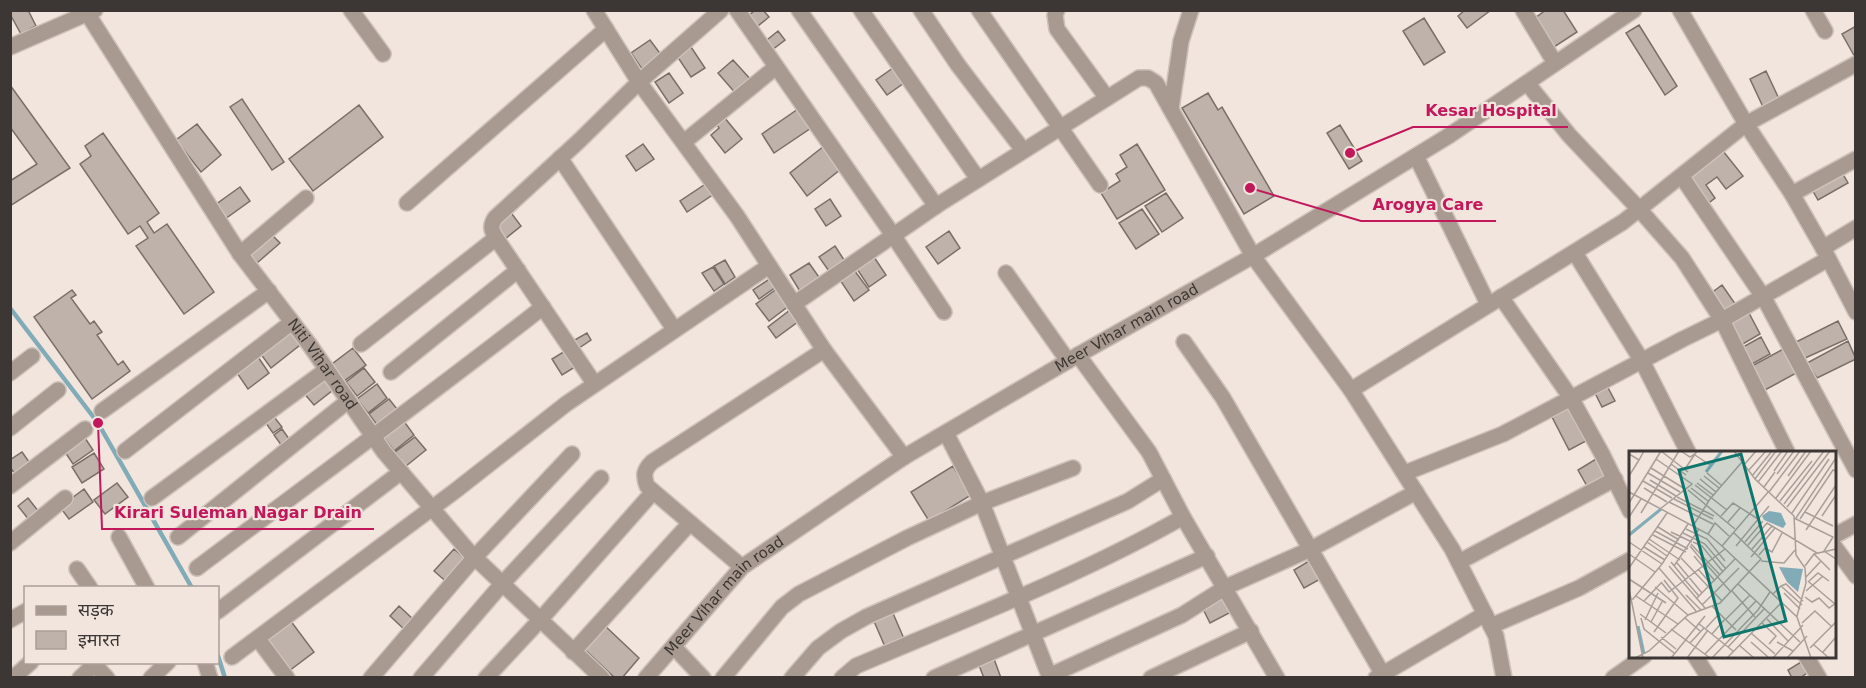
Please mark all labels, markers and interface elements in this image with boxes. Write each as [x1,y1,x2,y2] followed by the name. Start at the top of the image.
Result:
[1413,93,1568,127] callout: Kesar Hospital
[1425,101,1557,120] text: Kesar Hospital
[1361,187,1496,221] callout: Arogya Care
[1373,195,1484,214] text: Arogya Care
[1052,280,1202,376] street label: Meer Vihar main road
[284,315,361,413] street label: Niti Vihar road
[1629,451,1836,658] inset map
[102,495,374,529] callout: Kirari Suleman Nagar Drain
[114,503,362,522] text: Kirari Suleman Nagar Drain
[661,532,787,659] street label: Meer Vihar main road
[24,586,219,664] legend
[78,599,115,620] text: सड़क
[78,629,121,650] text: इमारत

